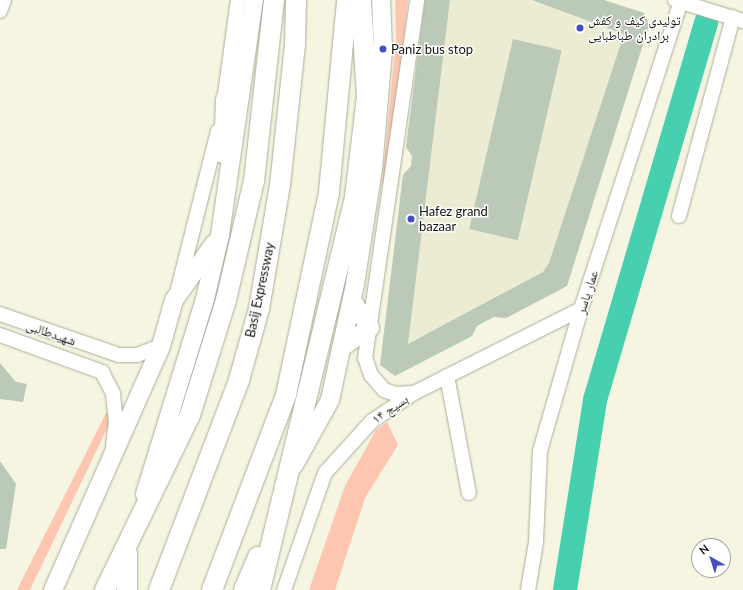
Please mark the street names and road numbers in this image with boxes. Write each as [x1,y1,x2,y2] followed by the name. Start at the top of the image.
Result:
[242,241,278,339] street label: Basij Expressway
[573,268,601,316] street label: عمار یاسر
[24,317,78,349] street label: شهیدطالبی
[369,391,411,427] street label: بسیج ۱۴

